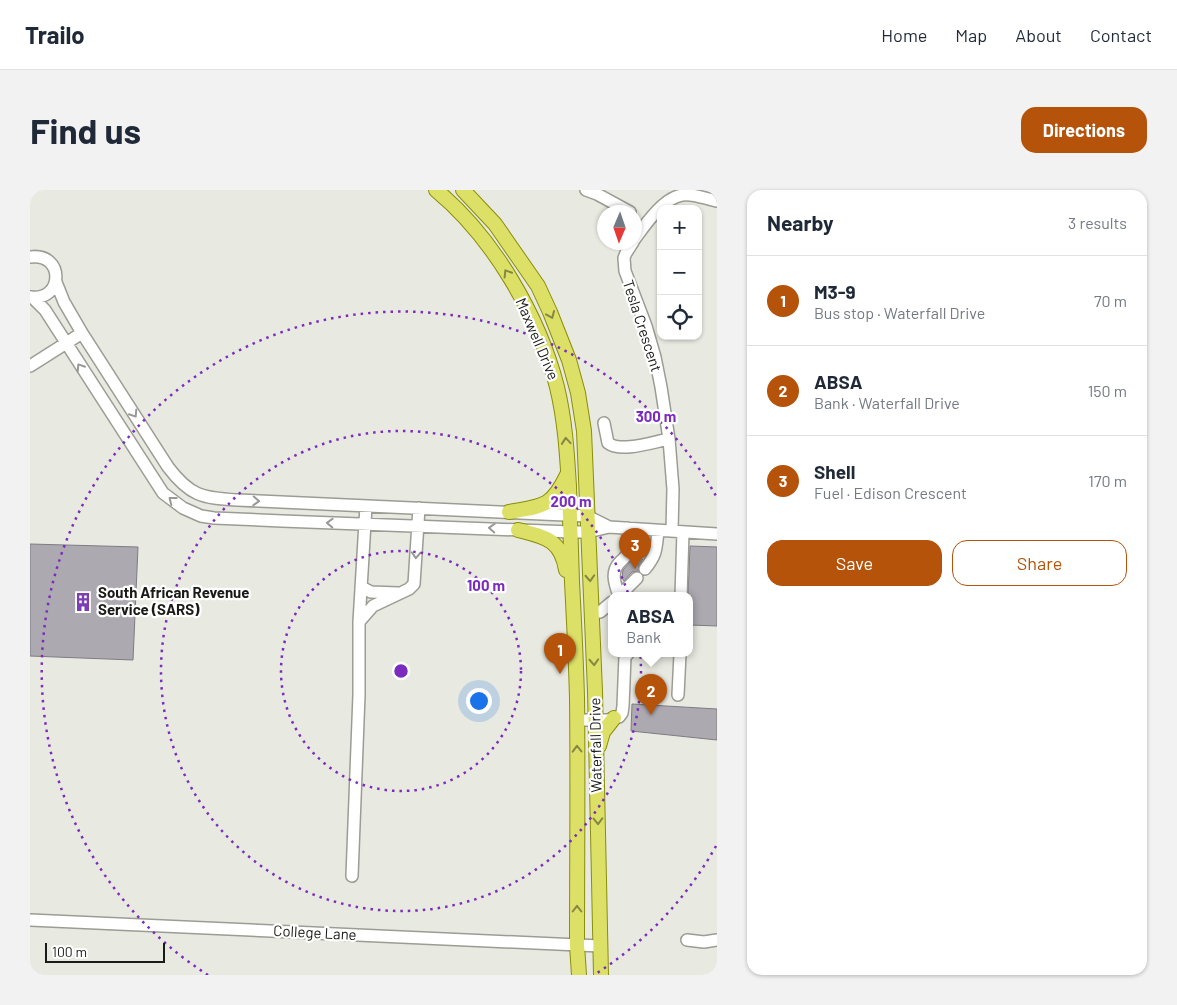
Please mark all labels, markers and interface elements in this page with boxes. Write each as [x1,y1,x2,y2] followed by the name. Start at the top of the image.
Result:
[25,20,85,49] text: Trailo
[881,24,927,46] text: Home
[955,24,987,46] text: Map
[1015,24,1062,46] text: About
[1090,24,1152,46] text: Contact
[1021,107,1147,153] button: Directions
[30,109,141,151] text: Find us
[597,205,642,250] north arrow
[657,205,702,340] map controls
[657,205,702,250] button: +
[767,210,833,235] text: Nearby
[1068,213,1127,232] text: 3 results
[657,250,702,295] button: −
[503,269,513,278] one-way arrow
[620,277,666,374] street label: Tesla Crescent
[814,280,856,303] text: M3-9
[780,291,786,310] text: 1
[1094,291,1127,310] text: 70 m
[513,295,563,382] street label: Maxwell Drive
[657,295,702,340] button: locate
[814,303,985,322] text: Bus stop · Waterfall Drive
[545,310,555,319] one-way arrow
[77,363,87,372] one-way arrow
[814,370,863,393] text: ABSA
[779,381,787,400] text: 2
[1088,381,1127,400] text: 150 m
[814,393,960,412] text: Bank · Waterfall Drive
[636,407,676,425] text: 300 m
[128,409,137,418] one-way arrow
[561,437,572,445] one-way arrow
[814,460,855,483] text: Shell
[779,471,787,490] text: 3
[1088,471,1127,490] text: 170 m
[814,483,967,502] text: Fuel · Edison Crescent
[550,492,592,510] text: 200 m
[252,496,260,506] one-way arrow
[169,498,178,506] one-way arrow
[326,518,334,528] one-way arrow
[488,523,496,534] one-way arrow
[619,528,651,569] pin: 3
[767,540,942,586] button: Save
[952,540,1127,586] button: Share
[411,551,422,559] one-way arrow
[584,574,595,582] one-way arrow
[467,576,505,594] text: 100 m
[98,583,250,618] place label: South African Revenue Service (SARS)
[72,591,94,613] building icon: South African Revenue Service (SARS)
[608,592,693,657] popup
[626,604,675,627] text: ABSA
[626,627,661,646] text: Bank
[544,633,576,674] pin: 1
[589,658,599,666] one-way arrow
[392,662,410,680] centre of rings
[635,674,667,715] pin: 2
[466,688,492,714] your location
[585,697,605,793] street label: Waterfall Drive
[572,744,582,752] one-way arrow
[593,818,603,825] one-way arrow
[572,905,582,912] one-way arrow
[273,921,357,943] street label: College Lane
[45,940,165,963] scale bar
[52,943,87,960] text: 100 m

